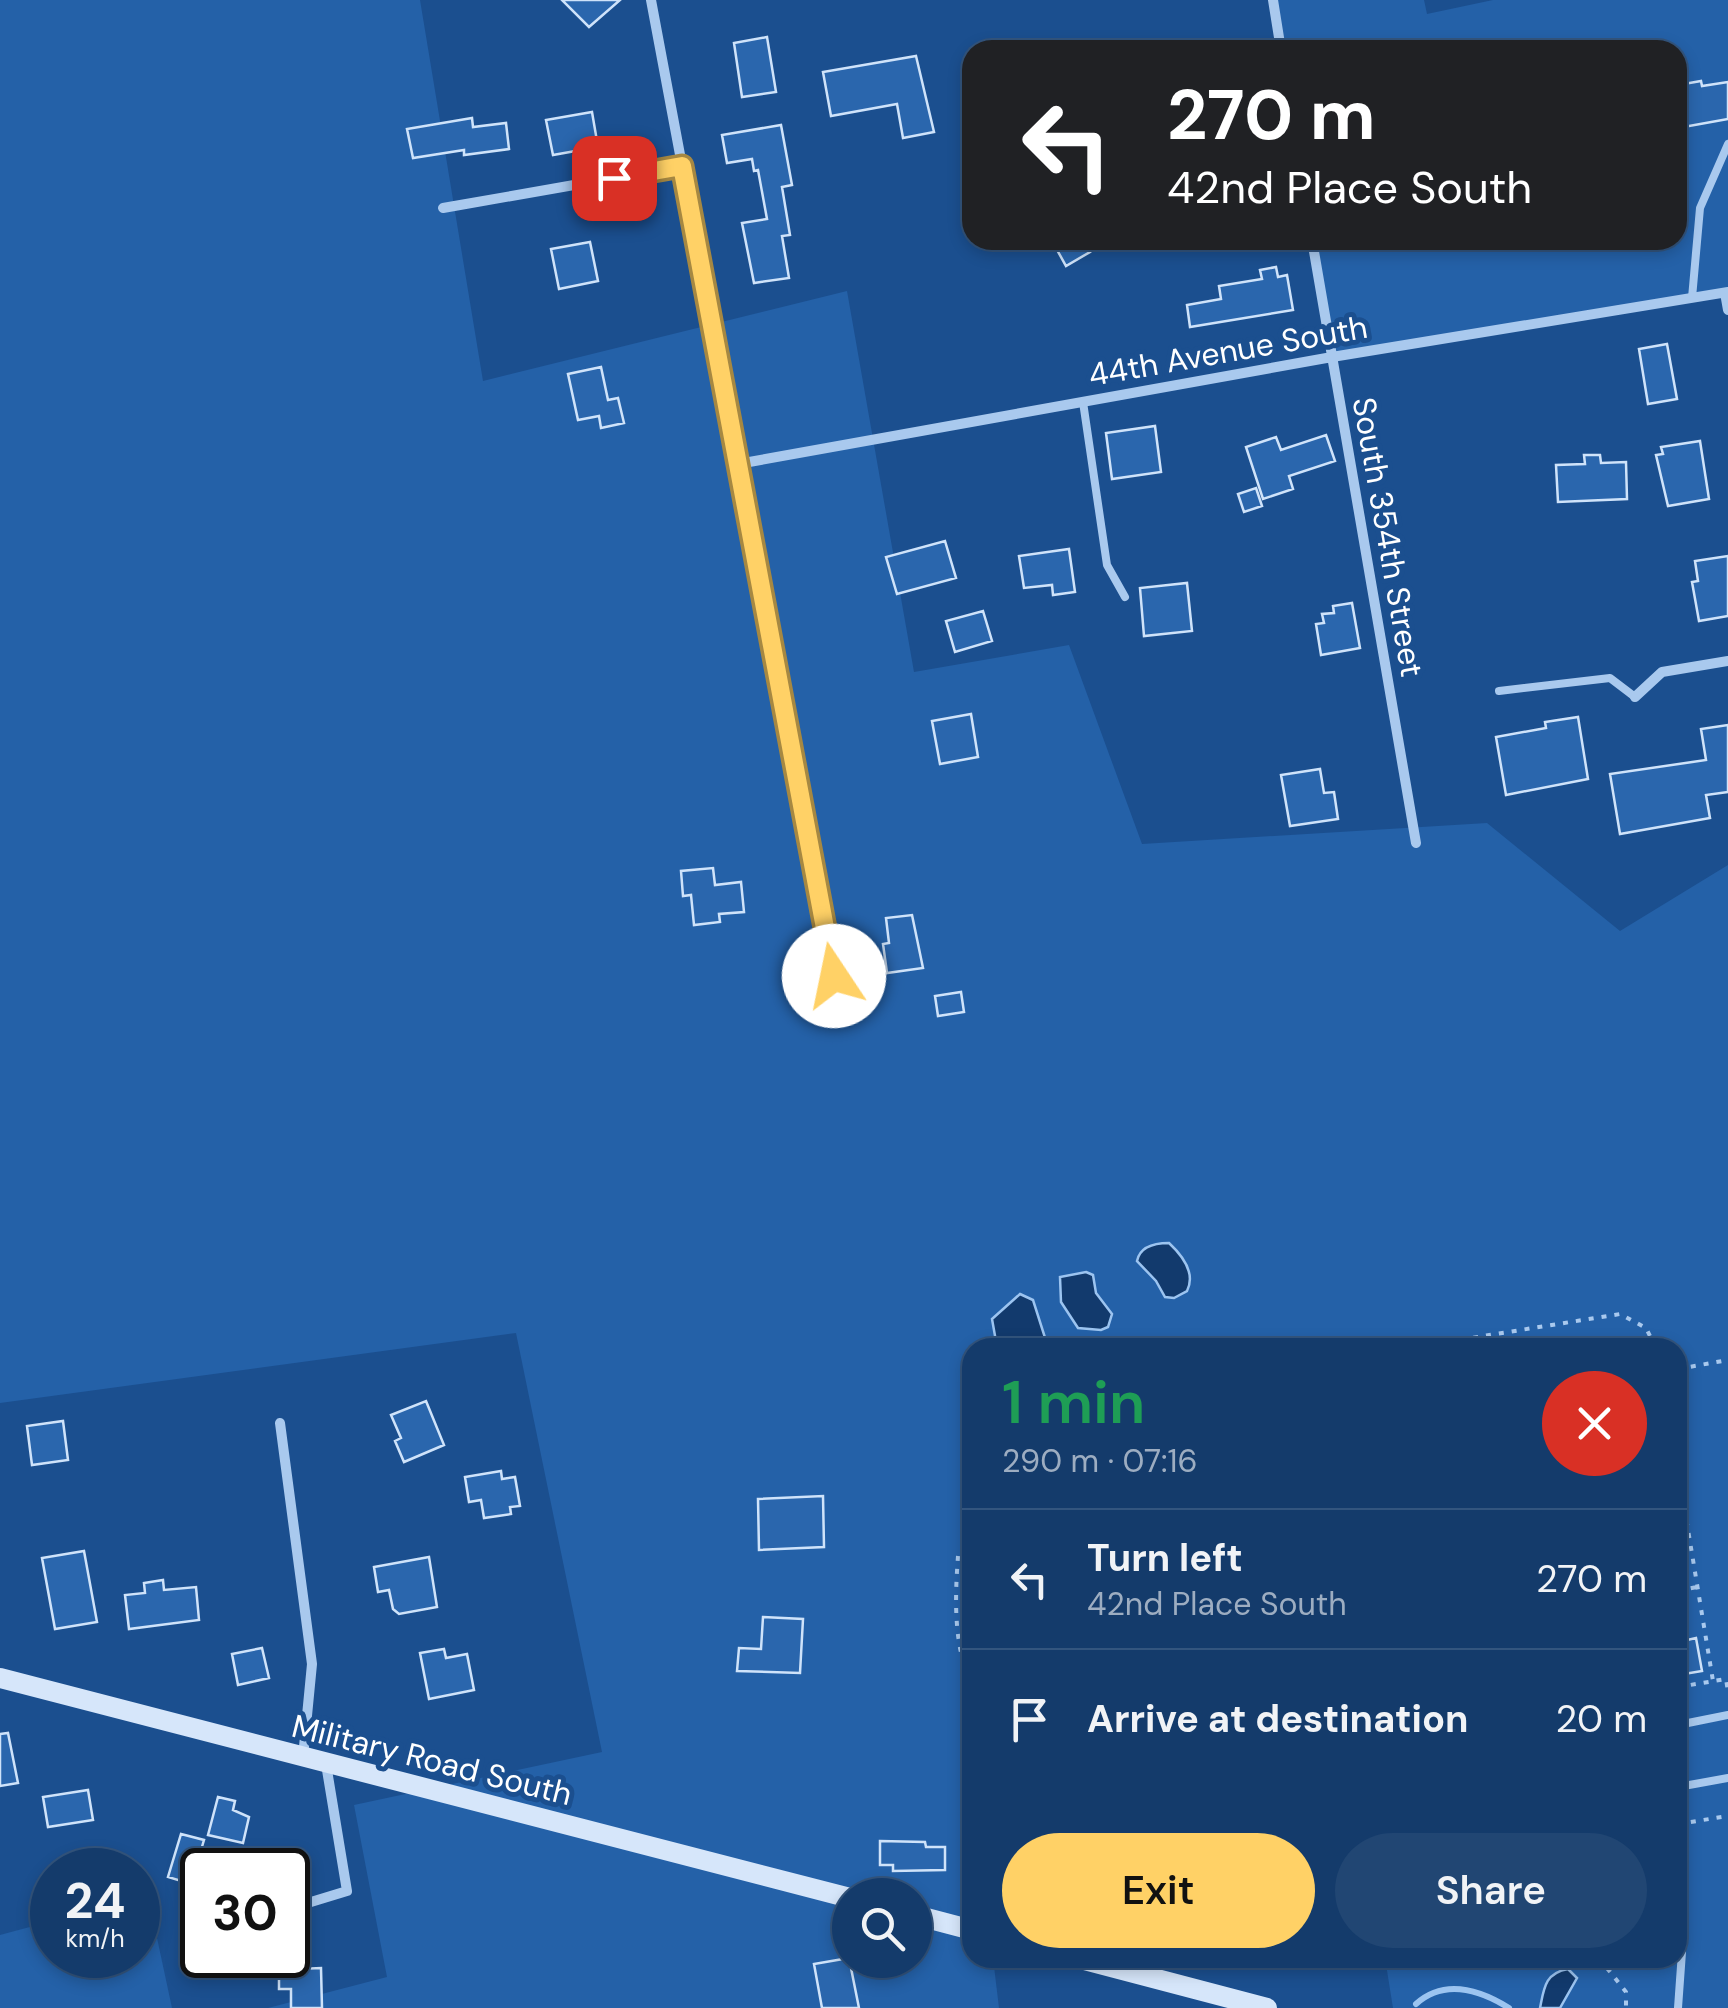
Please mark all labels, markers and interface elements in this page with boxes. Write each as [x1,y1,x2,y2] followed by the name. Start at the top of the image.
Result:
[1167,70,1376,161] text: 270 m
[1002,80,1132,210] icon: left
[572,136,657,221] pin
[587,151,642,206] icon: arrive
[1167,158,1532,217] text: 42nd Place South
[1085,306,1371,396] street label: 44th Avenue South
[1343,394,1433,680] street label: South 354th Street
[782,924,886,1028] position arrow
[1002,1363,1145,1442] text: 1 min
[1542,1371,1647,1476] button: close
[1002,1440,1198,1482] text: 290 m · 07:16
[1087,1533,1243,1583] text: Turn left
[1002,1552,1057,1607] icon: left
[1536,1554,1647,1604] text: 270 m
[1087,1583,1347,1625] text: 42nd Place South
[1002,1692,1057,1747] icon: arrive
[1087,1694,1469,1744] text: Arrive at destination
[1556,1694,1647,1744] text: 20 m
[288,1705,576,1815] street label: Military Road South
[1002,1833,1315,1948] button: Exit
[1335,1833,1647,1948] button: Share
[180,1848,310,1978] speed limit sign: 30
[65,1868,126,1934] text: 24
[832,1878,932,1978] map controls
[832,1878,932,1978] button: search
[65,1922,125,1955] text: km/h

